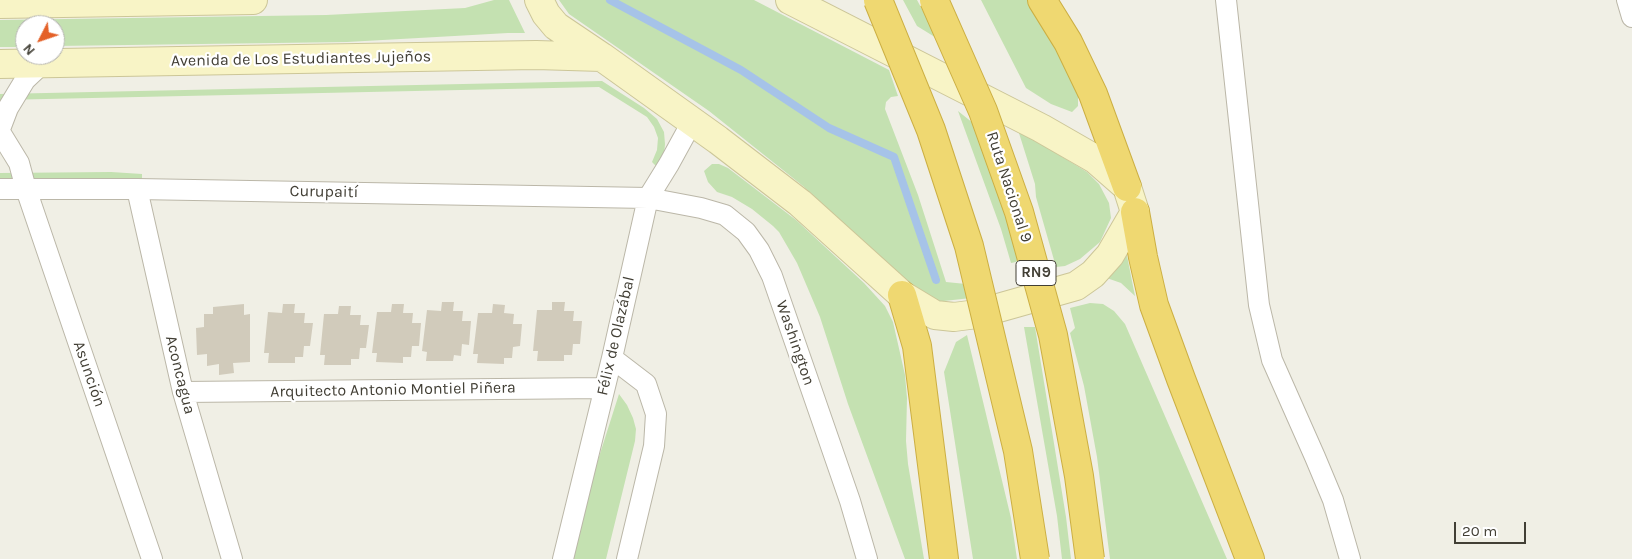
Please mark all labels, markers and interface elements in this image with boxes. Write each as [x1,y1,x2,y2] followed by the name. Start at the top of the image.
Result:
[15,15,65,65] north arrow
[19,40,39,59] text: N
[171,47,431,71] street label: Avenida de Los Estudiantes Jujeños
[982,129,1036,245] street label: Ruta Nacional 9
[289,182,359,202] street label: Curupaití
[1016,260,1056,286] road number: RN9
[593,275,639,397] street label: Félix de Olazábal
[772,298,818,388] street label: Washington
[161,334,199,416] street label: Aconcagua
[69,339,109,409] street label: Asunción
[270,378,516,402] street label: Arquitecto Antonio Montiel Piñera
[1457,512,1530,544] scale bar
[1462,522,1497,540] text: 20 m

